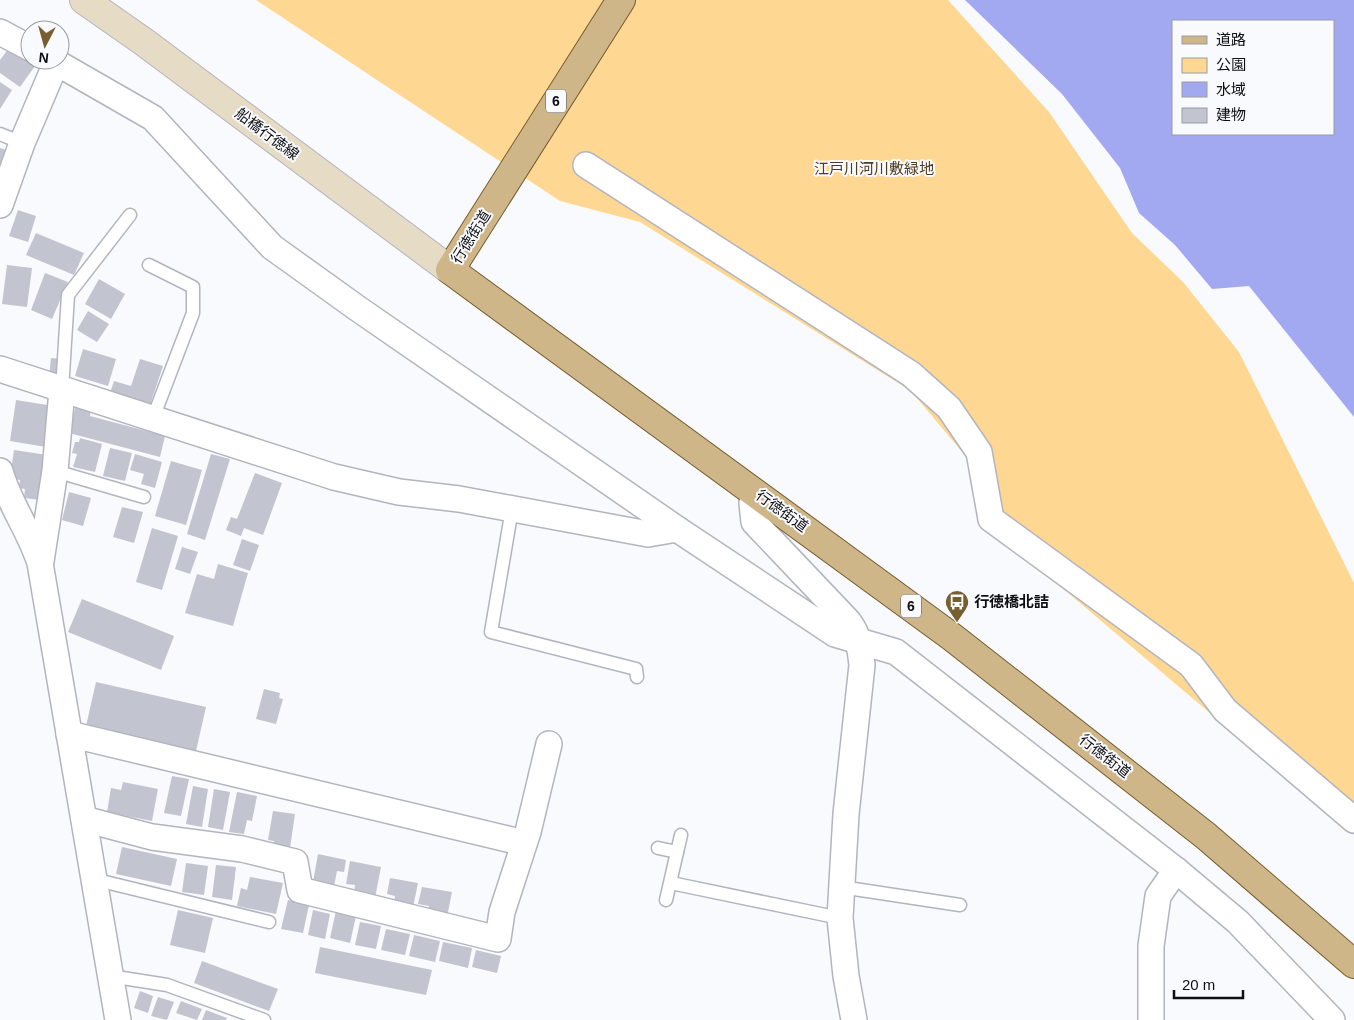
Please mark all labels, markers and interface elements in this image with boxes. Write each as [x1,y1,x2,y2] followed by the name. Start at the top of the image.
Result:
[20,20,70,70] north arrow
[1172,20,1334,135] legend
[1216,31,1246,48] text: 道路
[38,49,50,66] text: N
[1216,56,1246,73] text: 公園
[1216,81,1246,98] text: 水域
[546,90,566,112] road number: 6
[232,104,302,163] street label: 船橋行徳線
[1216,106,1246,123] text: 建物
[814,160,934,177] park label: 江戸川河川敷緑地
[447,207,494,267] street label: 行徳街道
[753,486,812,535] street label: 行徳街道
[944,589,970,623] bus stop icon: 行徳橋北詰
[974,593,1049,610] place label: 行徳橋北詰
[901,594,921,618] road number: 6
[1076,730,1134,781] street label: 行徳街道
[1174,968,1243,1000] scale bar
[1182,976,1215,993] text: 20 m

